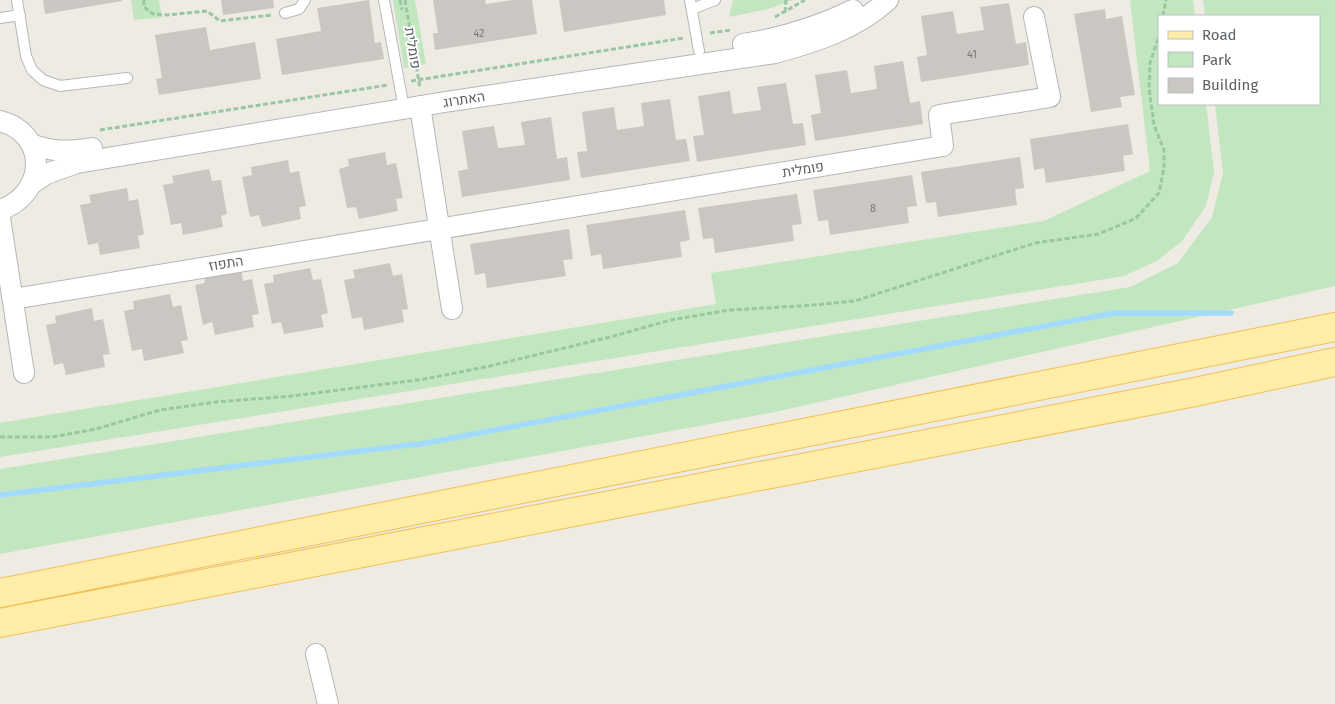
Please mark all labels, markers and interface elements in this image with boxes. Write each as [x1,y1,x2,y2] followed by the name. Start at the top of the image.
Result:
[1158,15,1320,105] legend
[401,26,424,70] street label: פומלית
[1202,26,1237,44] text: Road
[473,27,485,40] house number: 42
[967,48,977,61] house number: 41
[1202,51,1232,69] text: Park
[1202,76,1258,94] text: Building
[442,88,486,111] street label: האתרוג
[781,158,825,181] street label: פומלית
[870,202,876,215] house number: 8
[208,252,245,275] street label: התפוז

